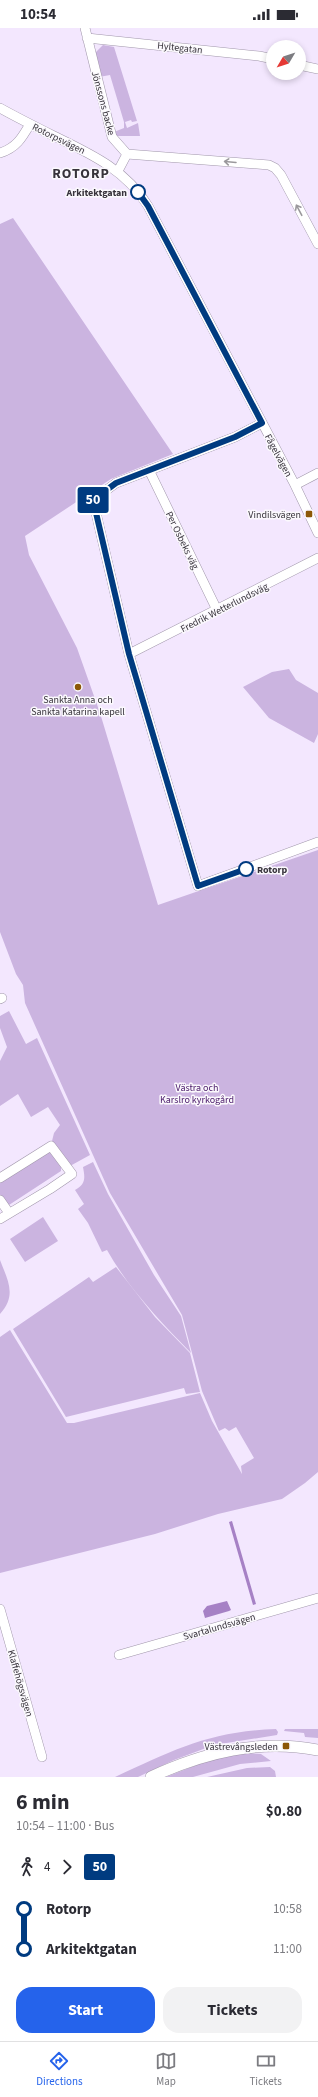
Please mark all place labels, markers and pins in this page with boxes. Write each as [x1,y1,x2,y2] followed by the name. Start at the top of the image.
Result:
[130,184,146,200] marker: Arkitektgatan
[66,186,127,200] place label: Arkitektgatan
[248,508,301,522] place label: Vindilsvägen
[304,509,314,519] marker: Vindilsvägen
[73,682,83,692] marker: Sankta Anna och Sankta Katarina kapell
[31,693,125,719] place label: Sankta Anna och Sankta Katarina kapell
[238,861,254,877] marker: Rotorp
[257,863,287,877] place label: Rotorp
[205,1740,278,1754] place label: Västrevångsleden
[281,1741,291,1751] marker: Västrevångsleden

